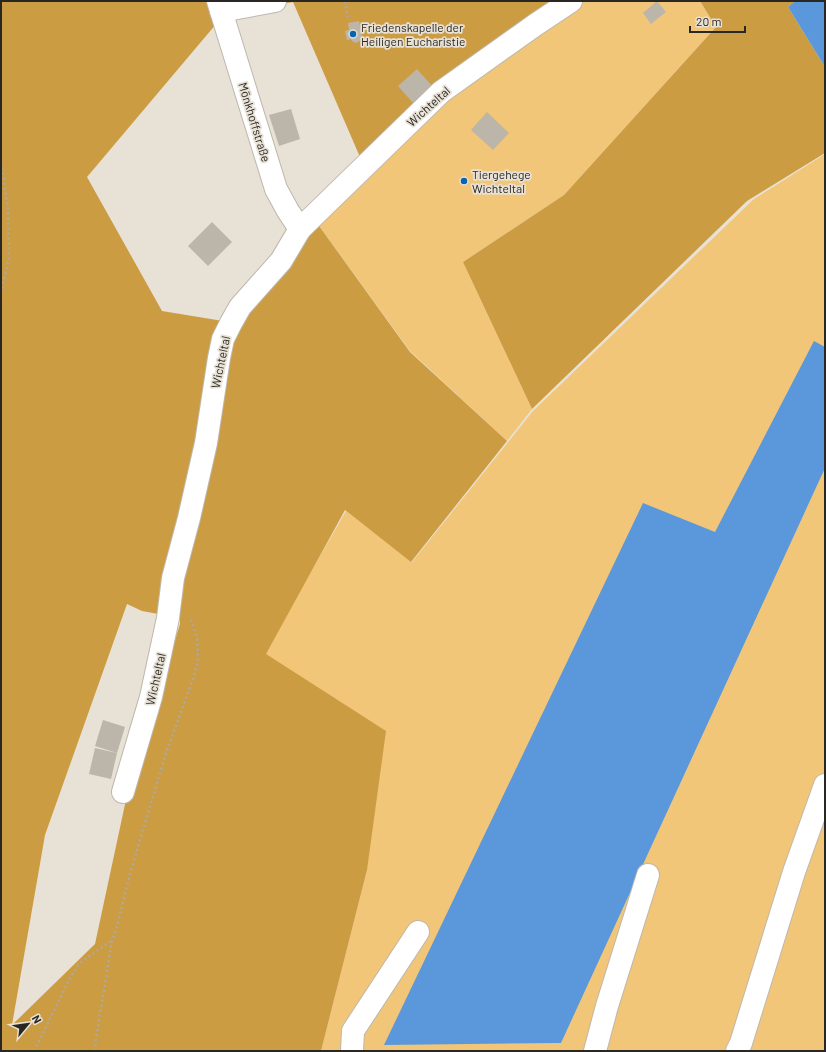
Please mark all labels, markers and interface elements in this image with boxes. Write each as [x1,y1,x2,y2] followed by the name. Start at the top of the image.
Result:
[690,8,745,34] scale bar
[696,14,722,28] text: 20 m
[361,20,465,48] place label: Friedenskapelle der Heiligen Eucharistie
[348,29,358,39] marker: Friedenskapelle der Heiligen Eucharistie
[236,81,274,163] street label: Mönkhoffstraße
[404,83,452,129] street label: Wichteltal
[472,167,531,195] place label: Tiergehege Wichteltal
[459,176,469,186] marker: Tiergehege Wichteltal
[208,335,232,389] street label: Wichteltal
[142,652,168,706] street label: Wichteltal
[8,1004,48,1044] north arrow
[30,1013,45,1025] text: N

